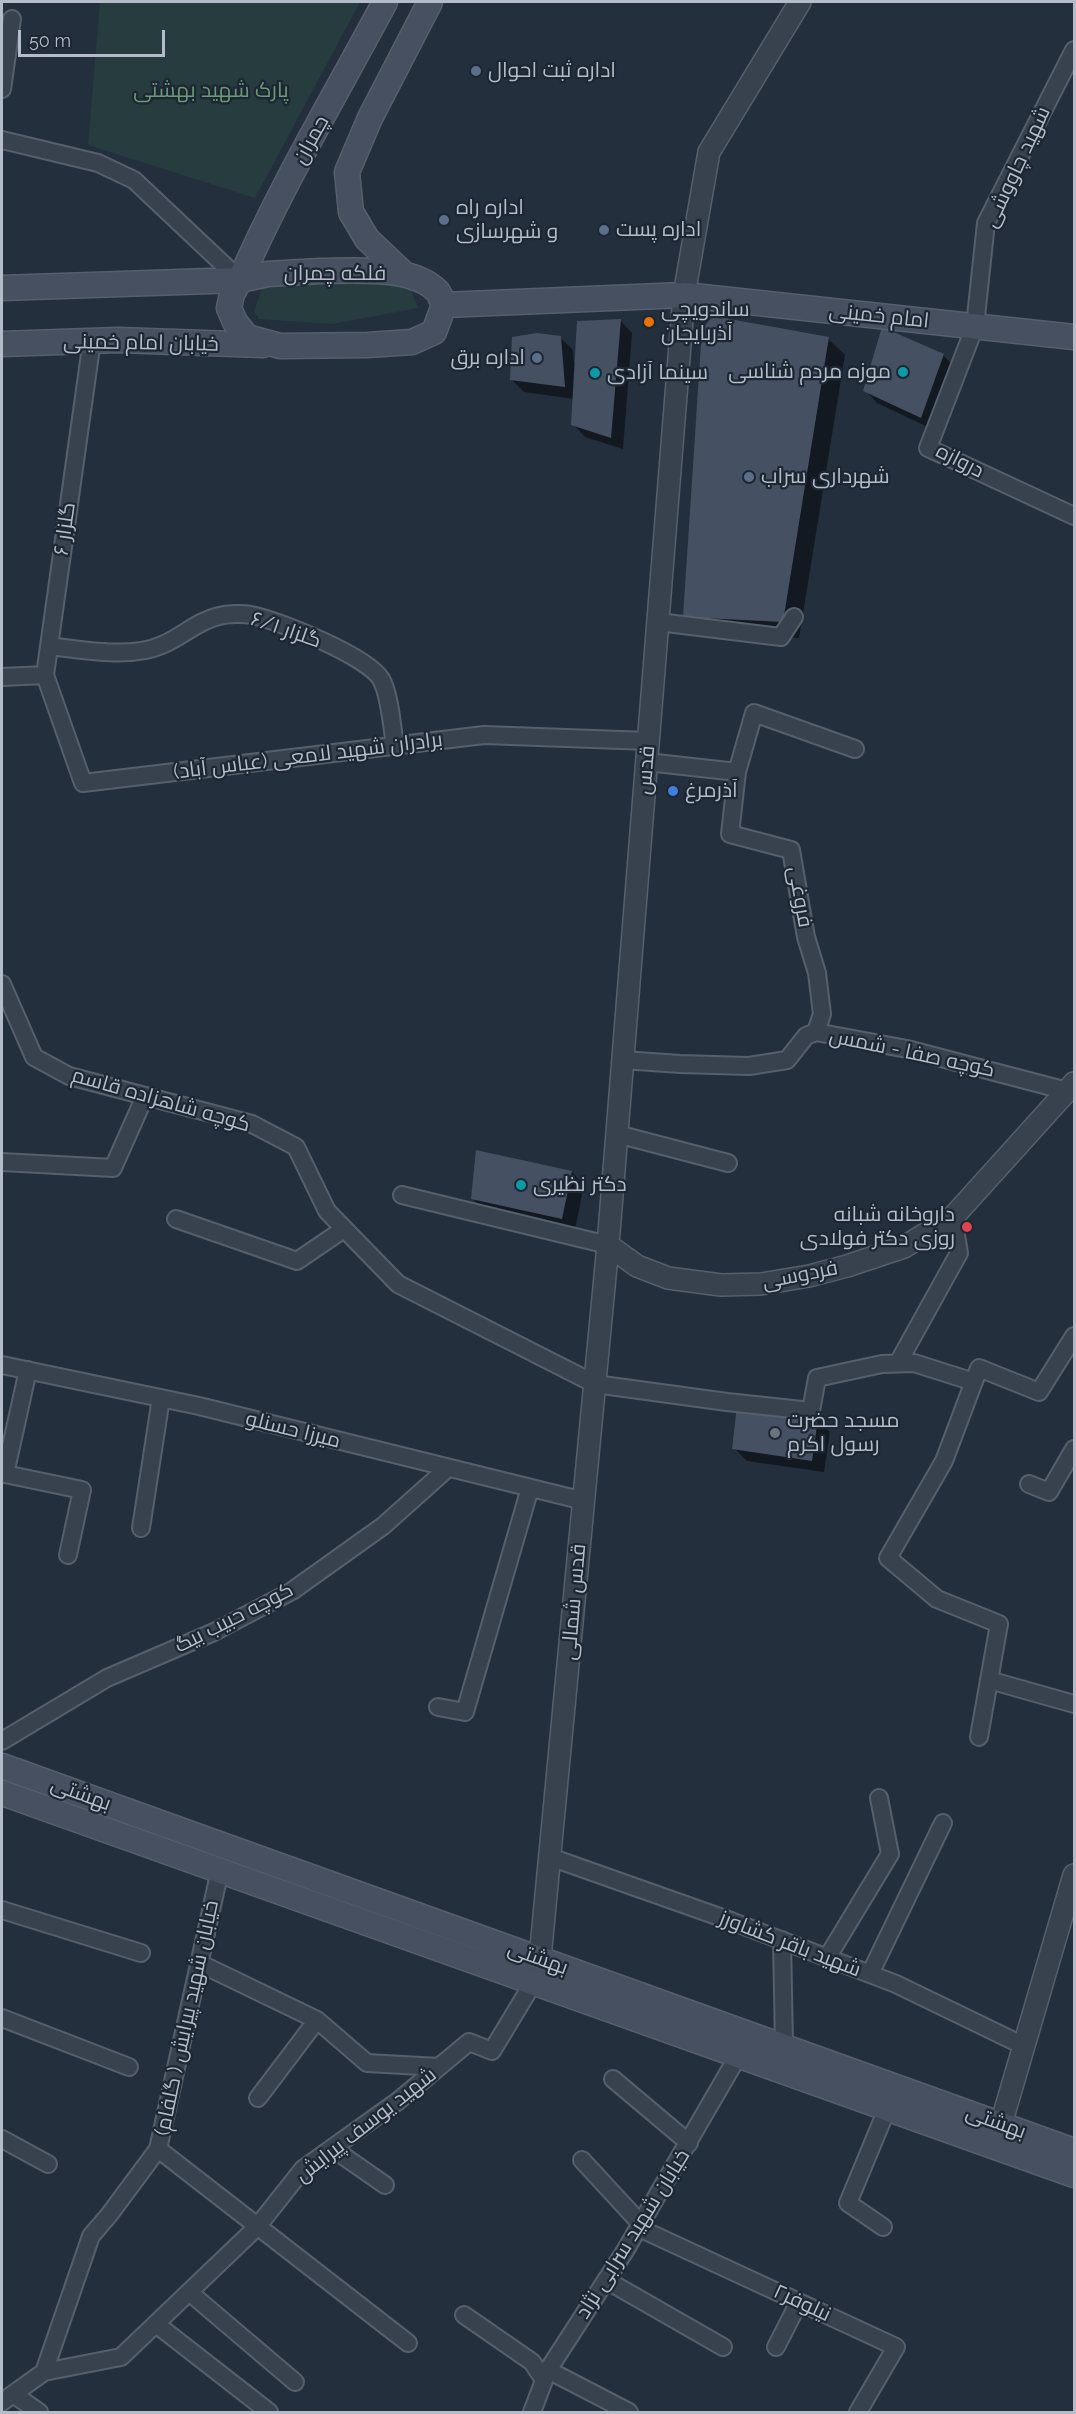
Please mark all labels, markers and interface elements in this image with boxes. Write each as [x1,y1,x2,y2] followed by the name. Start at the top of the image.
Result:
[21,18,168,56] scale bar
[29,30,71,51] text: 50 m
[488,58,616,84] place label: اداره ثبت احوال
[469,64,483,78] marker: اداره ثبت احوال
[133,78,289,104] park label: پارک شهید بهشتی
[978,102,1056,232] street label: شهید چاووشی
[287,111,335,169] street label: چمران
[456,195,558,245] place label: اداره راه و شهرسازی
[437,213,451,227] marker: اداره راه و شهرسازی
[616,217,701,243] place label: اداره پست
[597,223,611,237] marker: اداره پست
[284,261,386,287] street label: فلکه چمران
[661,297,750,347] place label: ساندویچی آذربایجان
[828,298,930,334] street label: امام خمینی
[642,315,656,329] marker: ساندویچی آذربایجان
[63,329,219,357] street label: خیابان امام خمینی
[450,345,525,371] place label: اداره برق
[530,351,544,365] marker: اداره برق
[728,359,891,385] place label: موزه مردم شناسی
[607,360,708,386] place label: سینما آزادی
[896,365,910,379] marker: موزه مردم شناسی
[588,366,602,380] marker: سینما آزادی
[932,438,988,484] street label: دروازه
[761,464,890,490] place label: شهرداری سراب
[742,470,756,484] marker: شهرداری سراب
[49,501,81,557] street label: گلزار ۶
[248,606,324,654] street label: گلزار ۶/۱
[172,727,444,785] street label: برادران شهید لامعی (عباس آباد)
[631,744,661,796] street label: قدس
[685,778,738,804] place label: آذرمرغ
[666,784,680,798] marker: آذرمرغ
[782,865,818,929] street label: فروغی
[827,1023,997,1083] street label: کوچه صفا - شمس
[69,1062,253,1138] street label: کوچه شاهزاده قاسم
[533,1172,627,1198] place label: دکتر نظیری
[514,1178,528,1192] marker: دکتر نظیری
[800,1202,955,1252] place label: داروخانه شبانه روزی دکتر فولادی
[960,1220,974,1234] marker: داروخانه شبانه روزی دکتر فولادی
[760,1255,840,1295] street label: فردوسی
[243,1406,343,1454] street label: میرزا حسنلو
[787,1408,900,1458] place label: مسجد حضرت رسول اکرم
[768,1426,782,1440] marker: مسجد حضرت رسول اکرم
[556,1543,592,1661] street label: قدس شمالی
[170,1577,298,1659] street label: کوچه حبیب بیگ
[47,1772,115,1816] street label: بهشتی
[150,1898,224,2138] street label: خیابان شهید پیرایش ( گلفام)
[715,1905,865,1983] street label: شهید باقر کشاورز
[504,1936,572,1980] street label: بهشتی
[290,2062,442,2188] street label: شهید یوسف پیرایش
[962,2100,1030,2144] street label: بهشتی
[571,2144,695,2324] street label: خیابان شهید سرابی نژاد
[769,2279,835,2327] street label: نیلوفر۲

